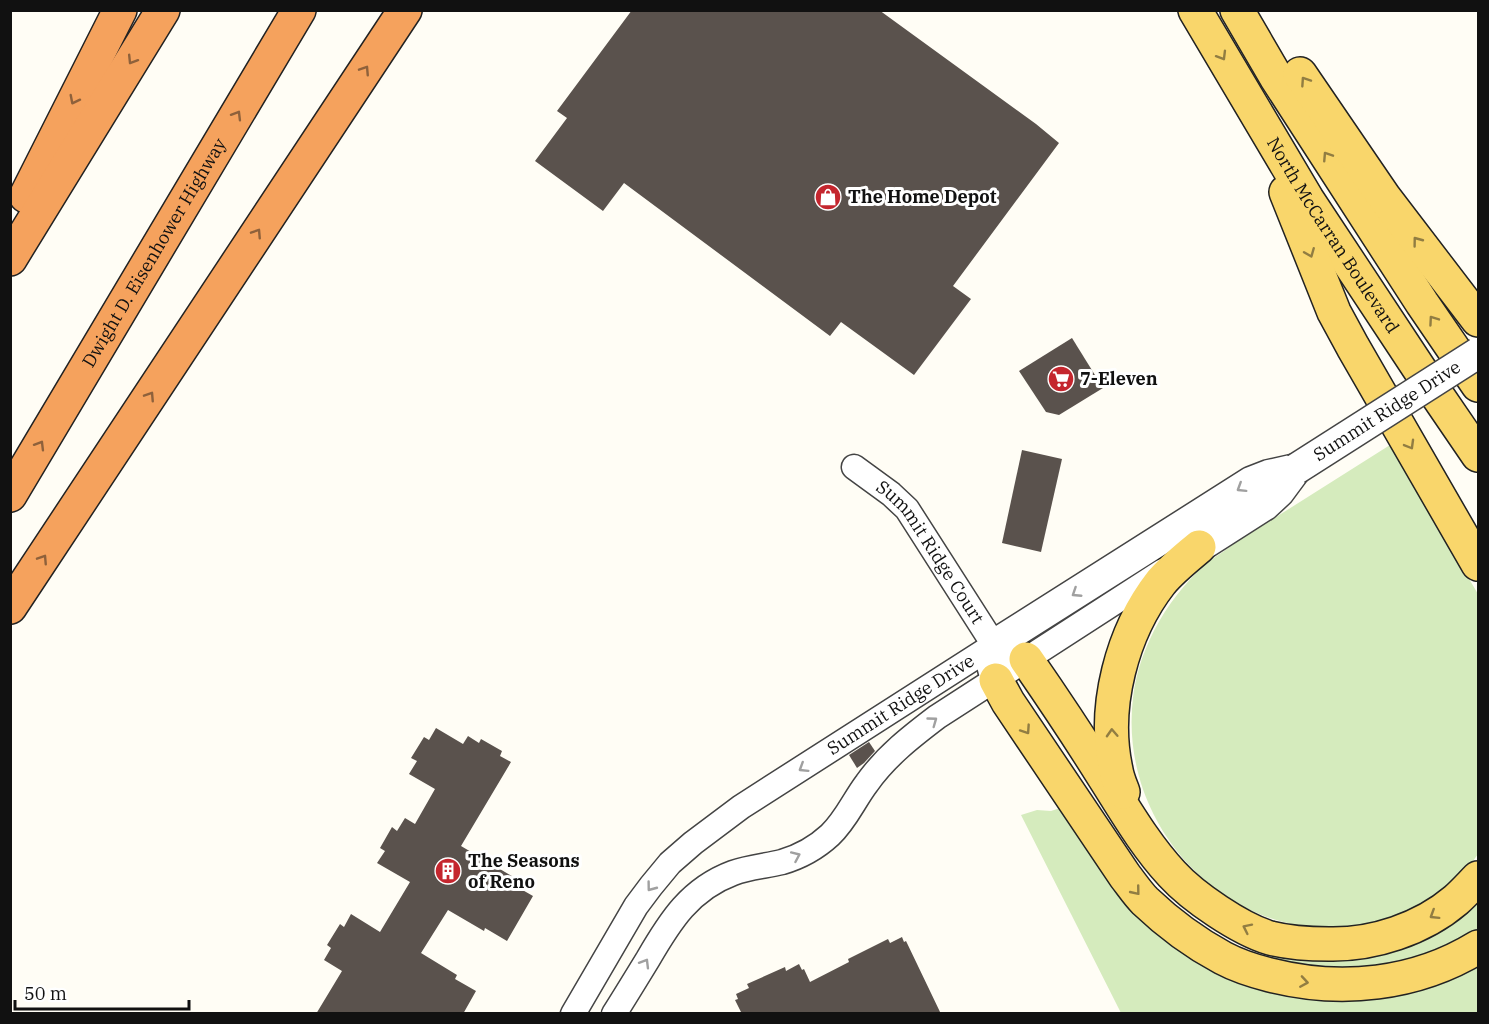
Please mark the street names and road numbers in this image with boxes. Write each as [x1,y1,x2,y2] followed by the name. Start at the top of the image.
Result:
[77,133,231,371] street label: Dwight D. Eisenhower Highway
[1262,133,1404,337] street label: North McCarran Boulevard
[1309,355,1465,466] street label: Summit Ridge Drive
[872,475,989,628] street label: Summit Ridge Court
[823,649,978,760] street label: Summit Ridge Drive

